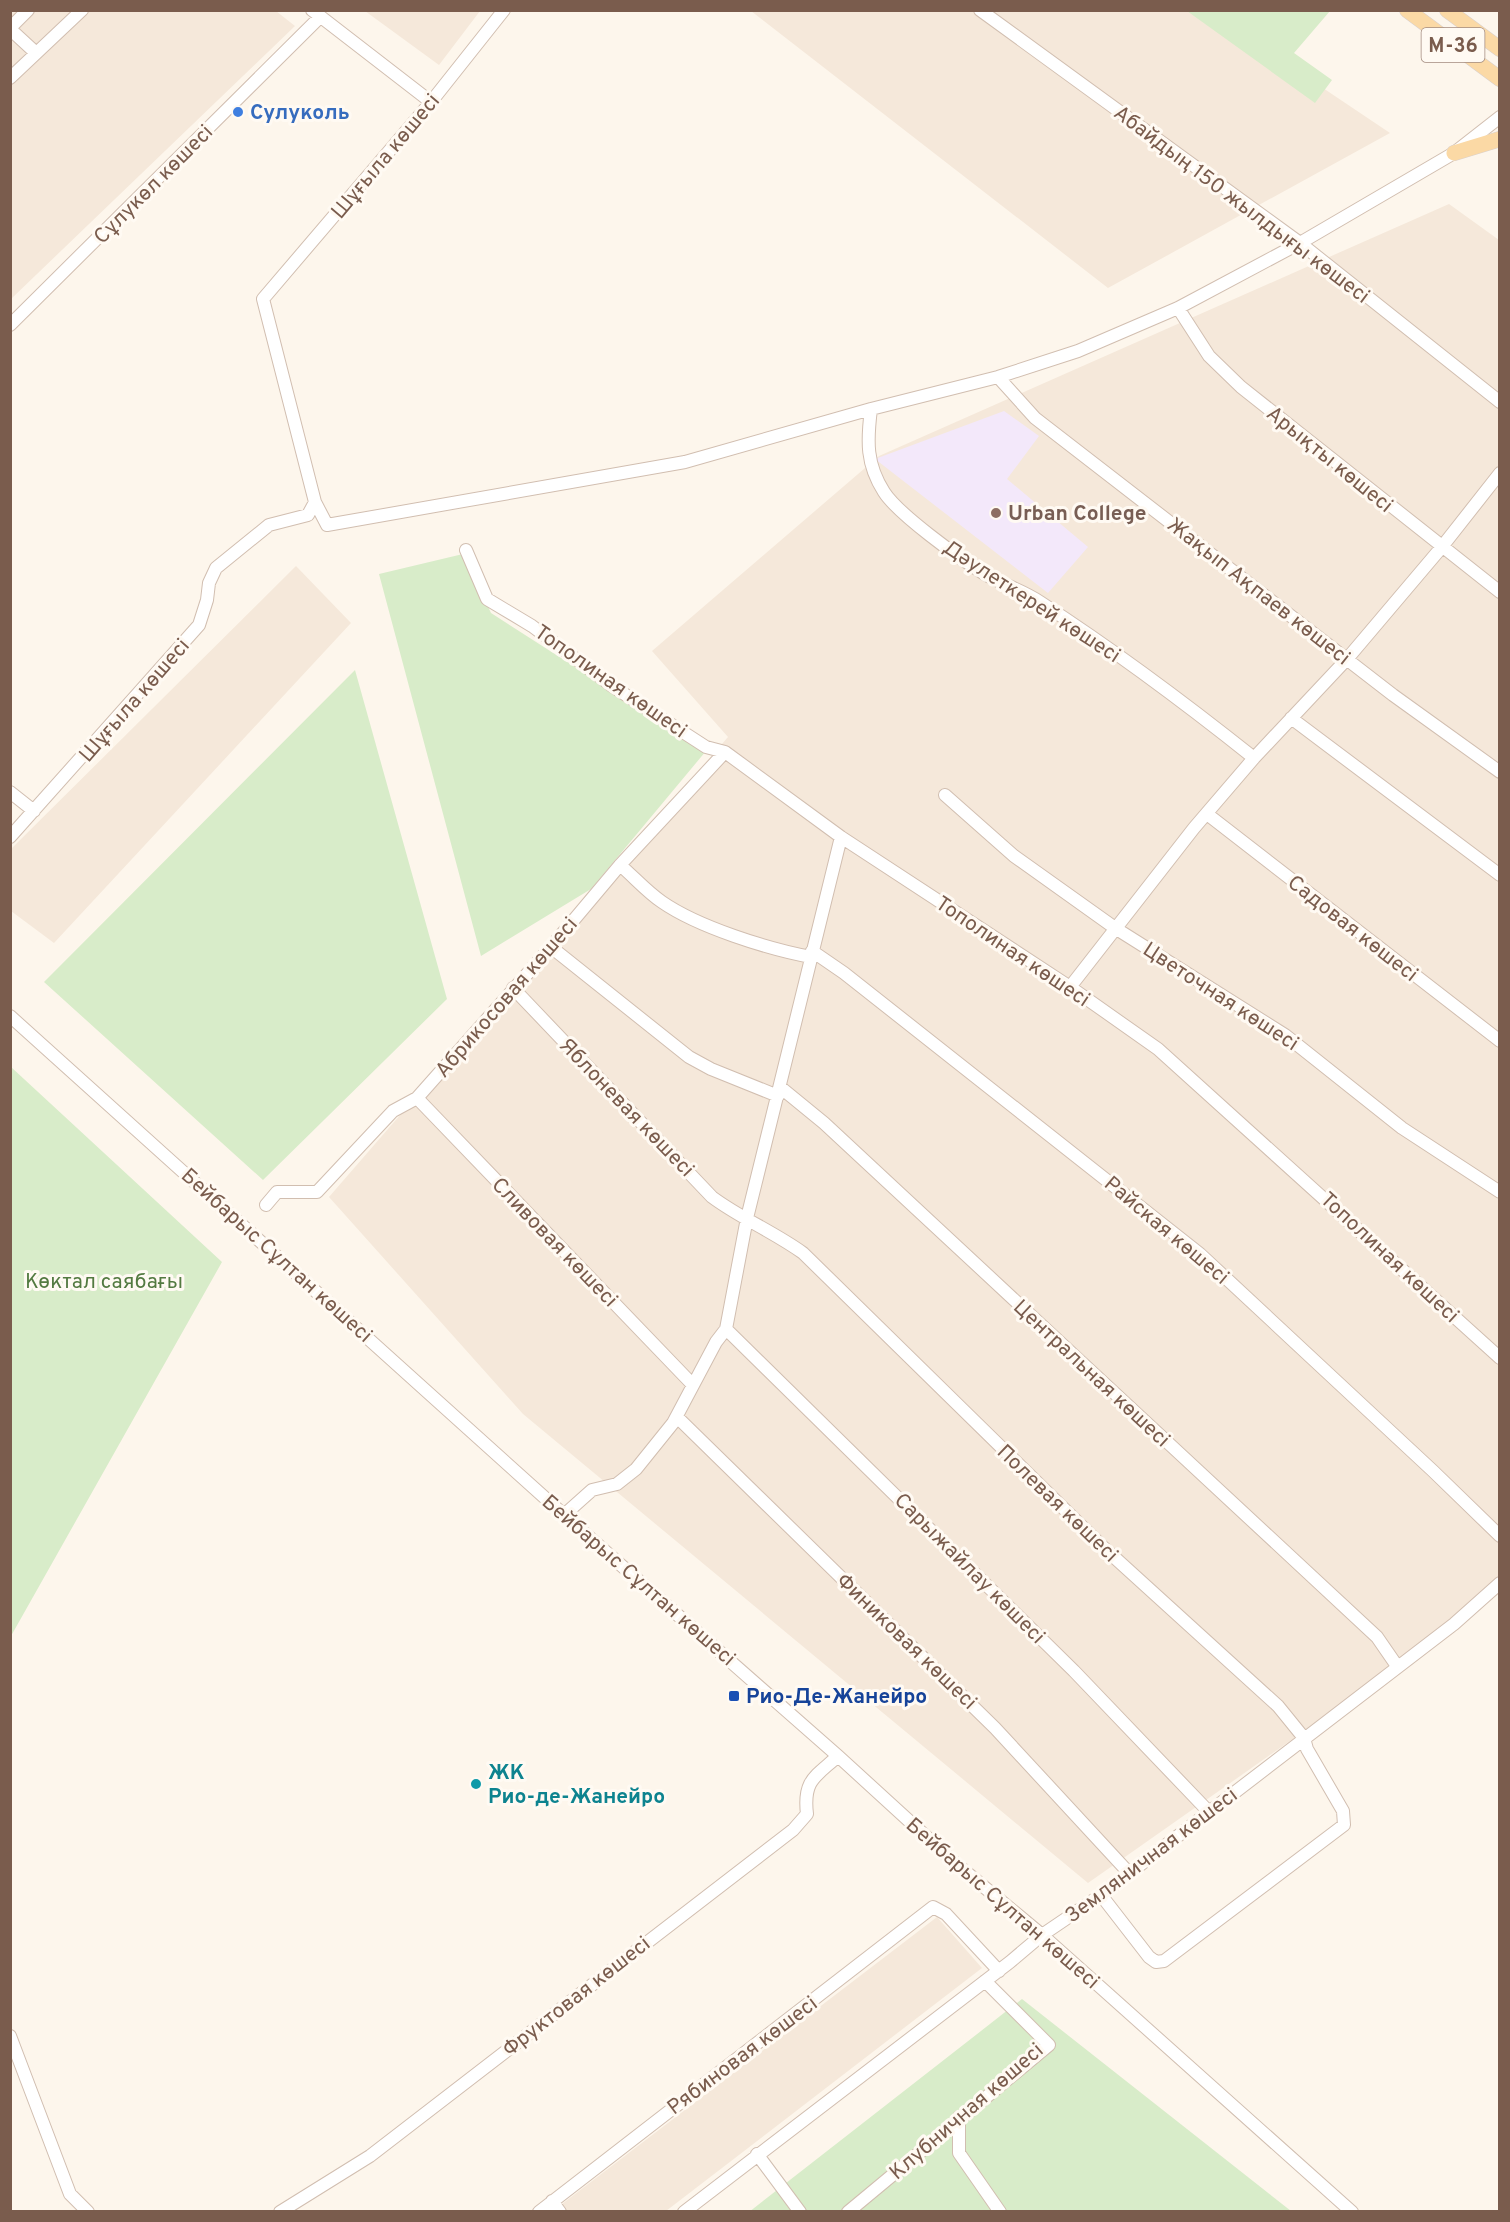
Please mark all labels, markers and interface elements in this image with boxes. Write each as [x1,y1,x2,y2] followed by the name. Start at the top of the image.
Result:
[1422,28,1484,62] road number: M-36
[326,89,446,225] street label: Шұғыла көшесі
[250,100,350,127] place label: Сулуколь
[1108,100,1374,310] street label: Абайдың 150 жылдығы көшесі
[231,105,245,119] marker: Сулуколь
[89,120,220,251] street label: Сұлукөл көшесі
[1260,401,1398,520] street label: Арықты көшесі
[1008,501,1146,528] place label: Urban College
[989,506,1003,520] marker: Urban College
[1161,512,1355,672] street label: Жақып Ақпаев көшесі
[937,535,1125,670] street label: Дәулеткерей көшесі
[529,619,692,745] street label: Тополиная көшесі
[74,633,196,769] street label: Шұғыла көшесі
[1281,870,1423,989] street label: Садовая көшесі
[930,891,1094,1014] street label: Тополиная көшесі
[430,912,584,1084] street label: Абрикосовая көшесі
[1137,937,1303,1058] street label: Цветочная көшесі
[553,1033,699,1183] street label: Яблоневая көшесі
[175,1163,377,1349] street label: Бейбарыс Сұлтан көшесі
[1098,1171,1234,1291] street label: Райская көшесі
[485,1172,623,1314] street label: Сливовая көшесі
[1314,1187,1464,1329] street label: Тополиная көшесі
[25,1269,183,1296] park label: Көктал саябағы
[1007,1294,1175,1454] street label: Центральная көшесі
[991,1439,1123,1569] street label: Полевая көшесі
[888,1488,1050,1650] street label: Сарыжайлау көшесі
[535,1489,741,1673] street label: Бейбарыс Сұлтан көшесі
[830,1568,982,1716] street label: Финиковая көшесі
[746,1684,927,1711] place label: Рио-Де-Жанейро
[727,1689,741,1703] marker: Рио-Де-Жанейро
[488,1760,665,1811] place label: ЖК Рио-де-Жанейро
[469,1777,483,1791] marker: ЖК Рио-де-Жанейро
[1060,1782,1244,1930] street label: Земляничная көшесі
[899,1812,1105,1996] street label: Бейбарыс Сұлтан көшесі
[497,1931,656,2063] street label: Фруктовая көшесі
[662,1991,824,2122] street label: Рябиновая көшесі
[884,2038,1050,2186] street label: Клубничная көшесі

